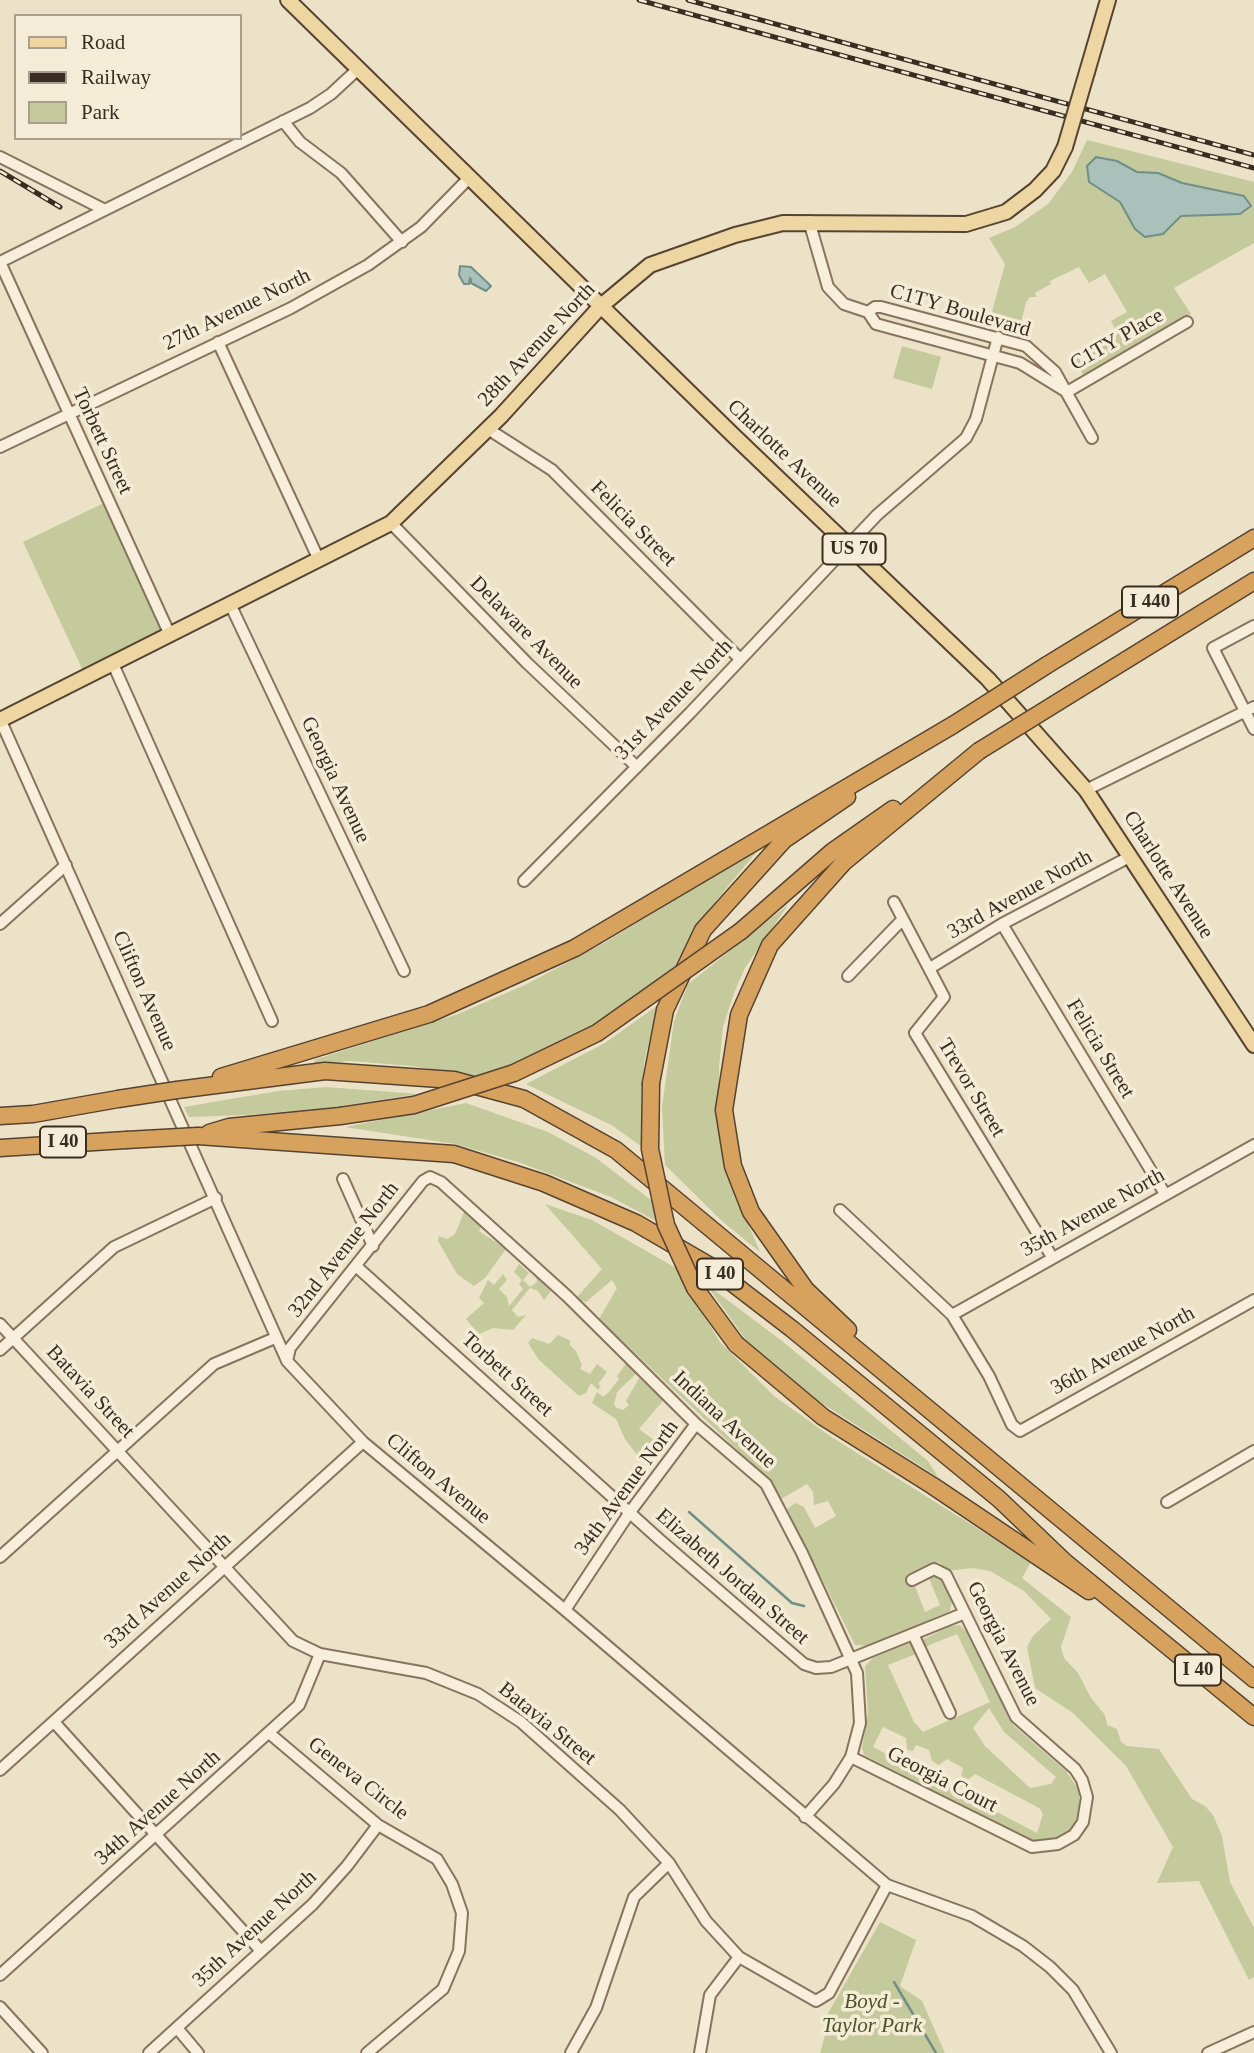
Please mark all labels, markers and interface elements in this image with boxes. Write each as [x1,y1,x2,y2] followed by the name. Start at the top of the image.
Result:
[14,14,242,140] legend
[81,30,125,54] text: Road
[81,65,151,89] text: Railway
[81,100,120,124] text: Park
[159,263,315,357] street label: 27th Avenue North
[473,278,601,412] street label: 28th Avenue North
[887,279,1033,343] street label: C1TY Boulevard
[1066,303,1168,377] street label: C1TY Place
[66,384,138,498] street label: Torbett Street
[722,395,846,513] street label: Charlotte Avenue
[585,476,681,572] street label: Felicia Street
[822,534,886,564] road number: US 70
[464,571,588,695] street label: Delaware Avenue
[1122,586,1178,618] road number: I 440
[610,634,738,766] street label: 31st Avenue North
[295,713,375,847] street label: Georgia Avenue
[1117,806,1219,944] street label: Charlotte Avenue
[943,845,1097,945] street label: 33rd Avenue North
[106,927,182,1055] street label: Clifton Avenue
[1061,995,1139,1103] street label: Felicia Street
[932,1034,1010,1142] street label: Trevor Street
[40,1126,86,1158] road number: I 40
[1017,1163,1169,1263] street label: 35th Avenue North
[283,1177,405,1323] street label: 32nd Avenue North
[697,1258,743,1290] road number: I 40
[1047,1301,1199,1401] street label: 36th Avenue North
[456,1327,558,1423] street label: Torbett Street
[40,1340,140,1444] street label: Batavia Street
[667,1366,781,1474] street label: Indiana Avenue
[570,1416,684,1560] street label: 34th Avenue North
[381,1428,495,1530] street label: Clifton Avenue
[650,1504,814,1650] street label: Elizabeth Jordan Street
[99,1528,237,1654] street label: 33rd Avenue North
[961,1578,1045,1710] street label: Georgia Avenue
[1175,1654,1221,1686] road number: I 40
[493,1677,601,1771] street label: Batavia Street
[303,1732,413,1826] street label: Geneva Circle
[883,1741,1001,1819] street label: Georgia Court
[90,1745,226,1871] street label: 34th Avenue North
[188,1865,322,1993] street label: 35th Avenue North
[822,1989,922,2039] park label: Boyd - Taylor Park

